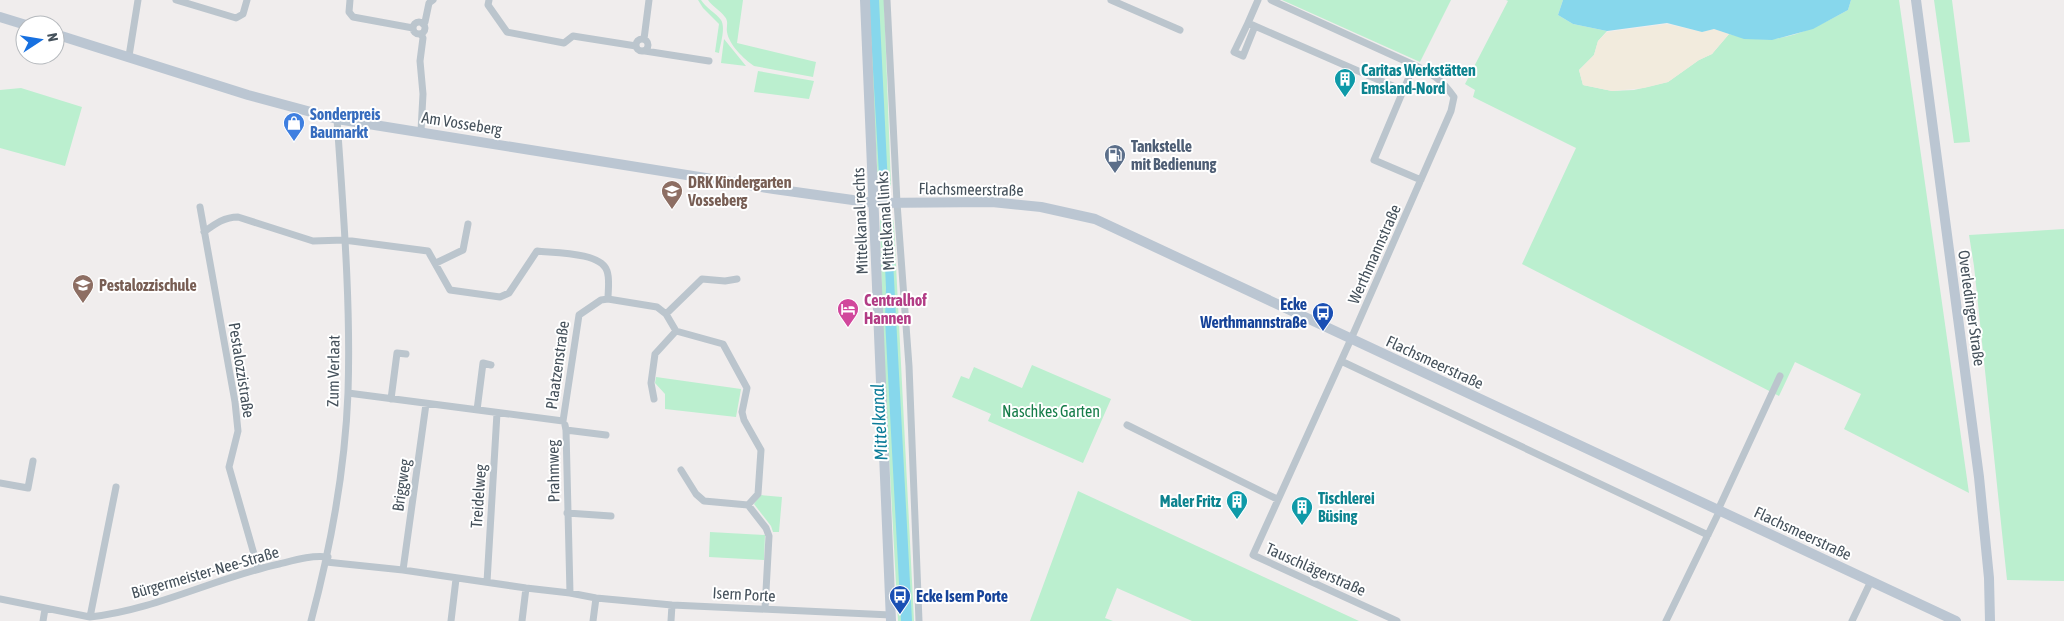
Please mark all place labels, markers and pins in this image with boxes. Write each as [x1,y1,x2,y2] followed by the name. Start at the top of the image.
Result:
[1361,61,1476,97] place label: Caritas Werkstätten Emsland-Nord
[1333,67,1357,98] building icon: Caritas Werkstätten Emsland-Nord
[310,105,381,141] place label: Sonderpreis Baumarkt
[282,111,306,142] shop icon: Sonderpreis Baumarkt
[1131,137,1217,173] place label: Tankstelle mit Bedienung
[1103,143,1127,174] fuel station icon: Tankstelle mit Bedienung
[687,173,792,209] place label: DRK Kindergarten Vosseberg
[660,179,684,210] school or university icon: DRK Kindergarten Vosseberg
[71,273,95,304] school or university icon: Pestalozzischule
[99,276,197,294] place label: Pestalozzischule
[864,291,927,327] place label: Centralhof Hannen
[1199,295,1307,331] place label: Ecke Werthmannstraße
[836,297,860,328] hotel icon: Centralhof Hannen
[1311,301,1335,332] bus stop icon: Ecke Werthmannstraße
[1225,489,1249,520] building icon: Maler Fritz
[1318,489,1375,525] place label: Tischlerei Büsing
[1160,492,1221,510] place label: Maler Fritz
[1290,495,1314,526] building icon: Tischlerei Büsing
[888,584,912,615] bus stop icon: Ecke Isern Porte
[916,587,1008,605] place label: Ecke Isern Porte

